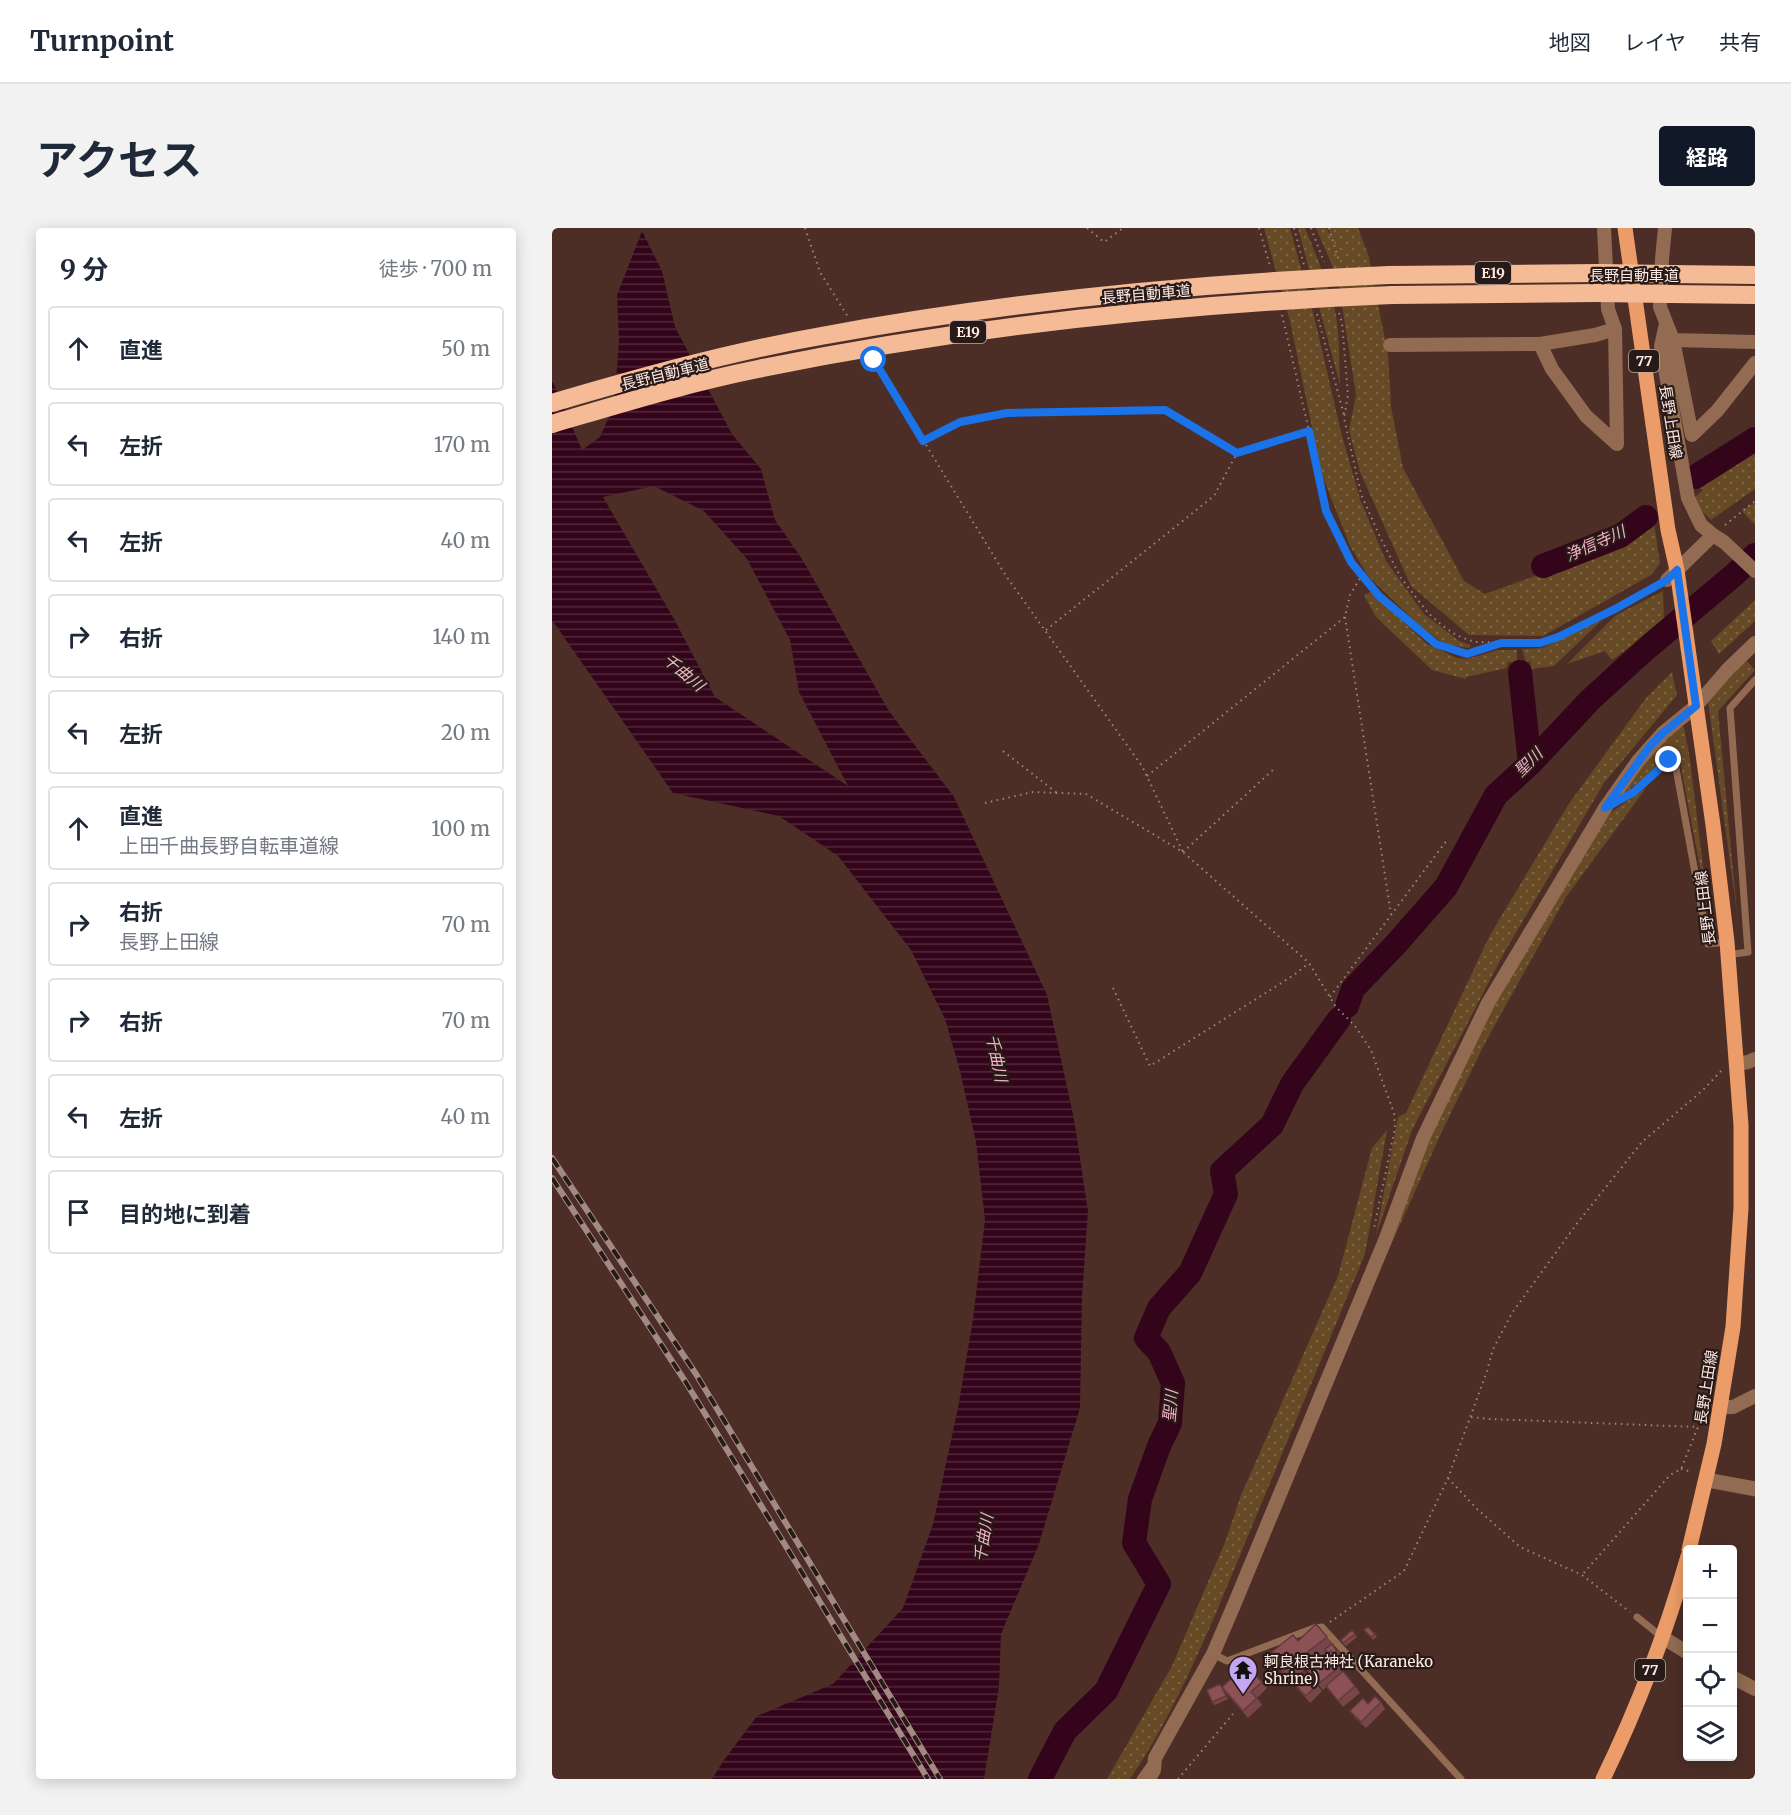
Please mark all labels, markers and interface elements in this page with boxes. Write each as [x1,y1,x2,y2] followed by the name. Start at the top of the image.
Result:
[30,23,174,59] text: Turnpoint
[1549,29,1591,56] text: 地図
[1624,29,1686,56] text: レイヤ
[1719,29,1761,56] text: 共有
[1659,126,1755,186] button: 経路
[36,134,202,186] text: アクセス
[60,253,108,286] text: 9 分
[379,256,492,281] text: 徒歩 · 700 m
[1475,262,1511,284] road number: E19
[1589,266,1679,285] street label: 長野自動車道
[1100,281,1192,307] street label: 長野自動車道
[950,321,986,343] road number: E19
[62,332,95,365] icon: ahead
[119,336,163,364] text: 直進
[441,336,490,361] text: 50 m
[860,346,886,372] route start
[1629,350,1659,372] road number: 77
[619,354,711,394] street label: 長野自動車道
[1656,383,1686,461] street label: 長野上田線
[62,428,95,461] icon: left
[119,432,163,460] text: 左折
[434,432,490,457] text: 170 m
[1562,520,1630,565] water label: 浄信寺川
[62,524,95,557] icon: left
[119,528,163,556] text: 左折
[440,528,490,553] text: 40 m
[62,620,95,653] icon: right
[119,624,163,652] text: 右折
[433,624,490,649] text: 140 m
[659,649,710,696] water label: 千曲川
[62,716,95,749] icon: left
[119,720,163,748] text: 左折
[441,720,490,745] text: 20 m
[1510,742,1548,780] water label: 聖川
[1655,746,1681,772] route end
[119,802,163,830] text: 直進
[62,812,95,845] icon: ahead
[431,816,490,841] text: 100 m
[119,833,339,858] text: 上田千曲長野自転車道線
[1691,870,1719,946] street label: 長野上田線
[119,898,163,926] text: 右折
[62,908,95,941] icon: right
[442,912,490,937] text: 70 m
[119,929,219,954] text: 長野上田線
[62,1004,95,1037] icon: right
[119,1008,163,1036] text: 右折
[442,1008,490,1033] text: 70 m
[982,1032,1012,1086] water label: 千曲川
[62,1100,95,1133] icon: left
[119,1104,163,1132] text: 左折
[440,1104,490,1129] text: 40 m
[62,1196,95,1229] icon: arrive
[119,1200,251,1228] text: 目的地に到着
[1691,1348,1721,1426] street label: 長野上田線
[1159,1387,1182,1423] water label: 聖川
[969,1511,997,1563] water label: 千曲川
[1683,1545,1737,1761] map controls
[1683,1545,1737,1599] button: +
[1683,1599,1737,1653] button: −
[1264,1652,1433,1688] place label: 軻良根古神社 (Karaneko Shrine)
[1683,1653,1737,1707] button: locate
[1227,1654,1259,1696] temple icon: 軻良根古神社 (Karaneko Shrine)
[1635,1659,1665,1681] road number: 77
[1683,1707,1737,1761] button: layers

